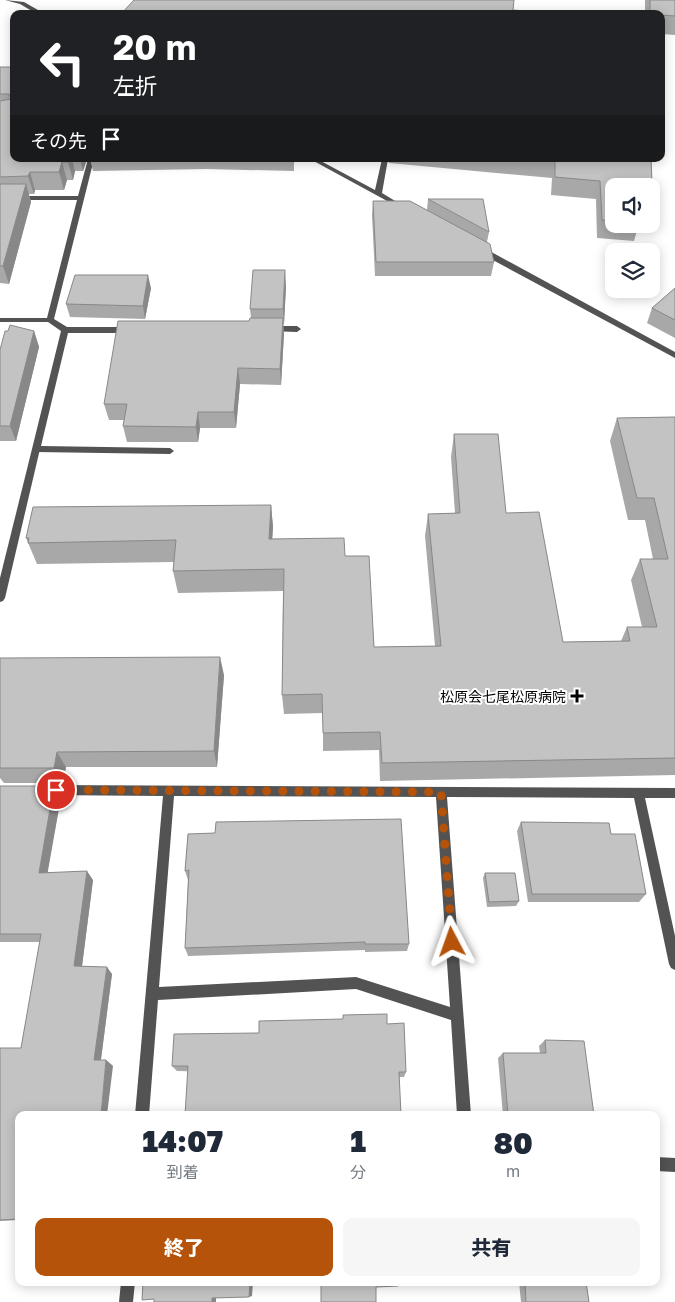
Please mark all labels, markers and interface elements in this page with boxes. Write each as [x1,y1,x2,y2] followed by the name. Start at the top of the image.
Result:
[113,26,196,68] text: 20 m
[30,30,95,95] icon: left
[113,72,157,99] text: 左折
[97,125,125,153] icon: arrive
[30,129,87,152] text: その先
[605,178,660,298] map controls
[605,178,660,233] button: sound
[605,243,660,298] button: layers
[440,688,566,705] place label: 松原会七尾松原病院
[570,689,584,703] marker: 松原会七尾松原病院
[35,769,77,811] pin
[42,776,70,804] icon: arrive
[425,915,477,967] position arrow
[142,1123,223,1159] text: 14:07
[350,1123,366,1159] text: 1
[493,1125,533,1161] text: 80
[506,1161,520,1181] text: m
[167,1162,199,1182] text: 到着
[350,1162,366,1182] text: 分
[35,1218,333,1276] button: 終了
[343,1218,640,1276] button: 共有

